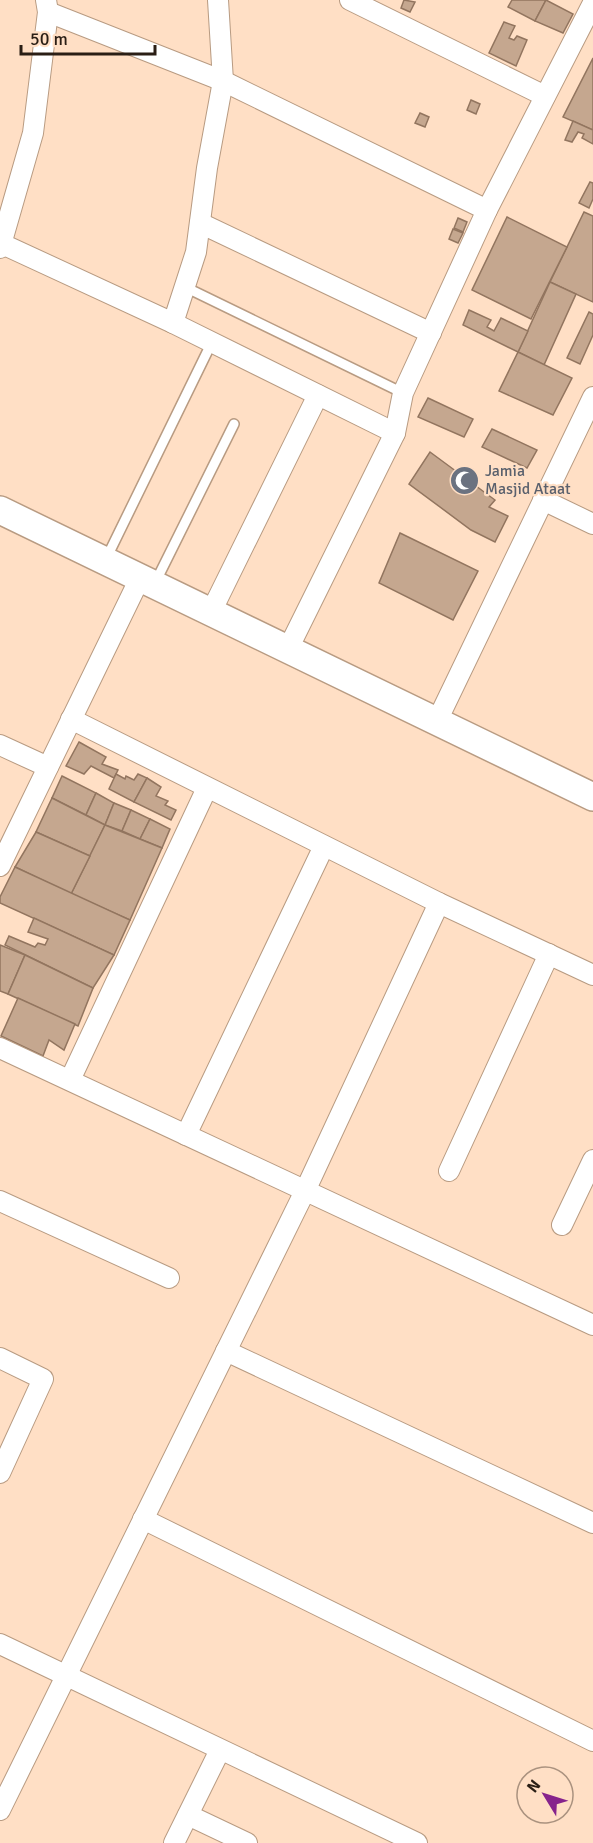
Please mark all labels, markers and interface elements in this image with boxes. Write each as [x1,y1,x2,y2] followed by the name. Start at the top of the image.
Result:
[21,18,154,56] scale bar
[30,28,68,50] text: 50 m
[485,461,571,499] place label: Jamia Masjid Ataat
[448,464,480,496] mosque icon: Jamia Masjid Ataat
[515,1765,575,1825] north arrow
[523,1776,545,1797] text: N

